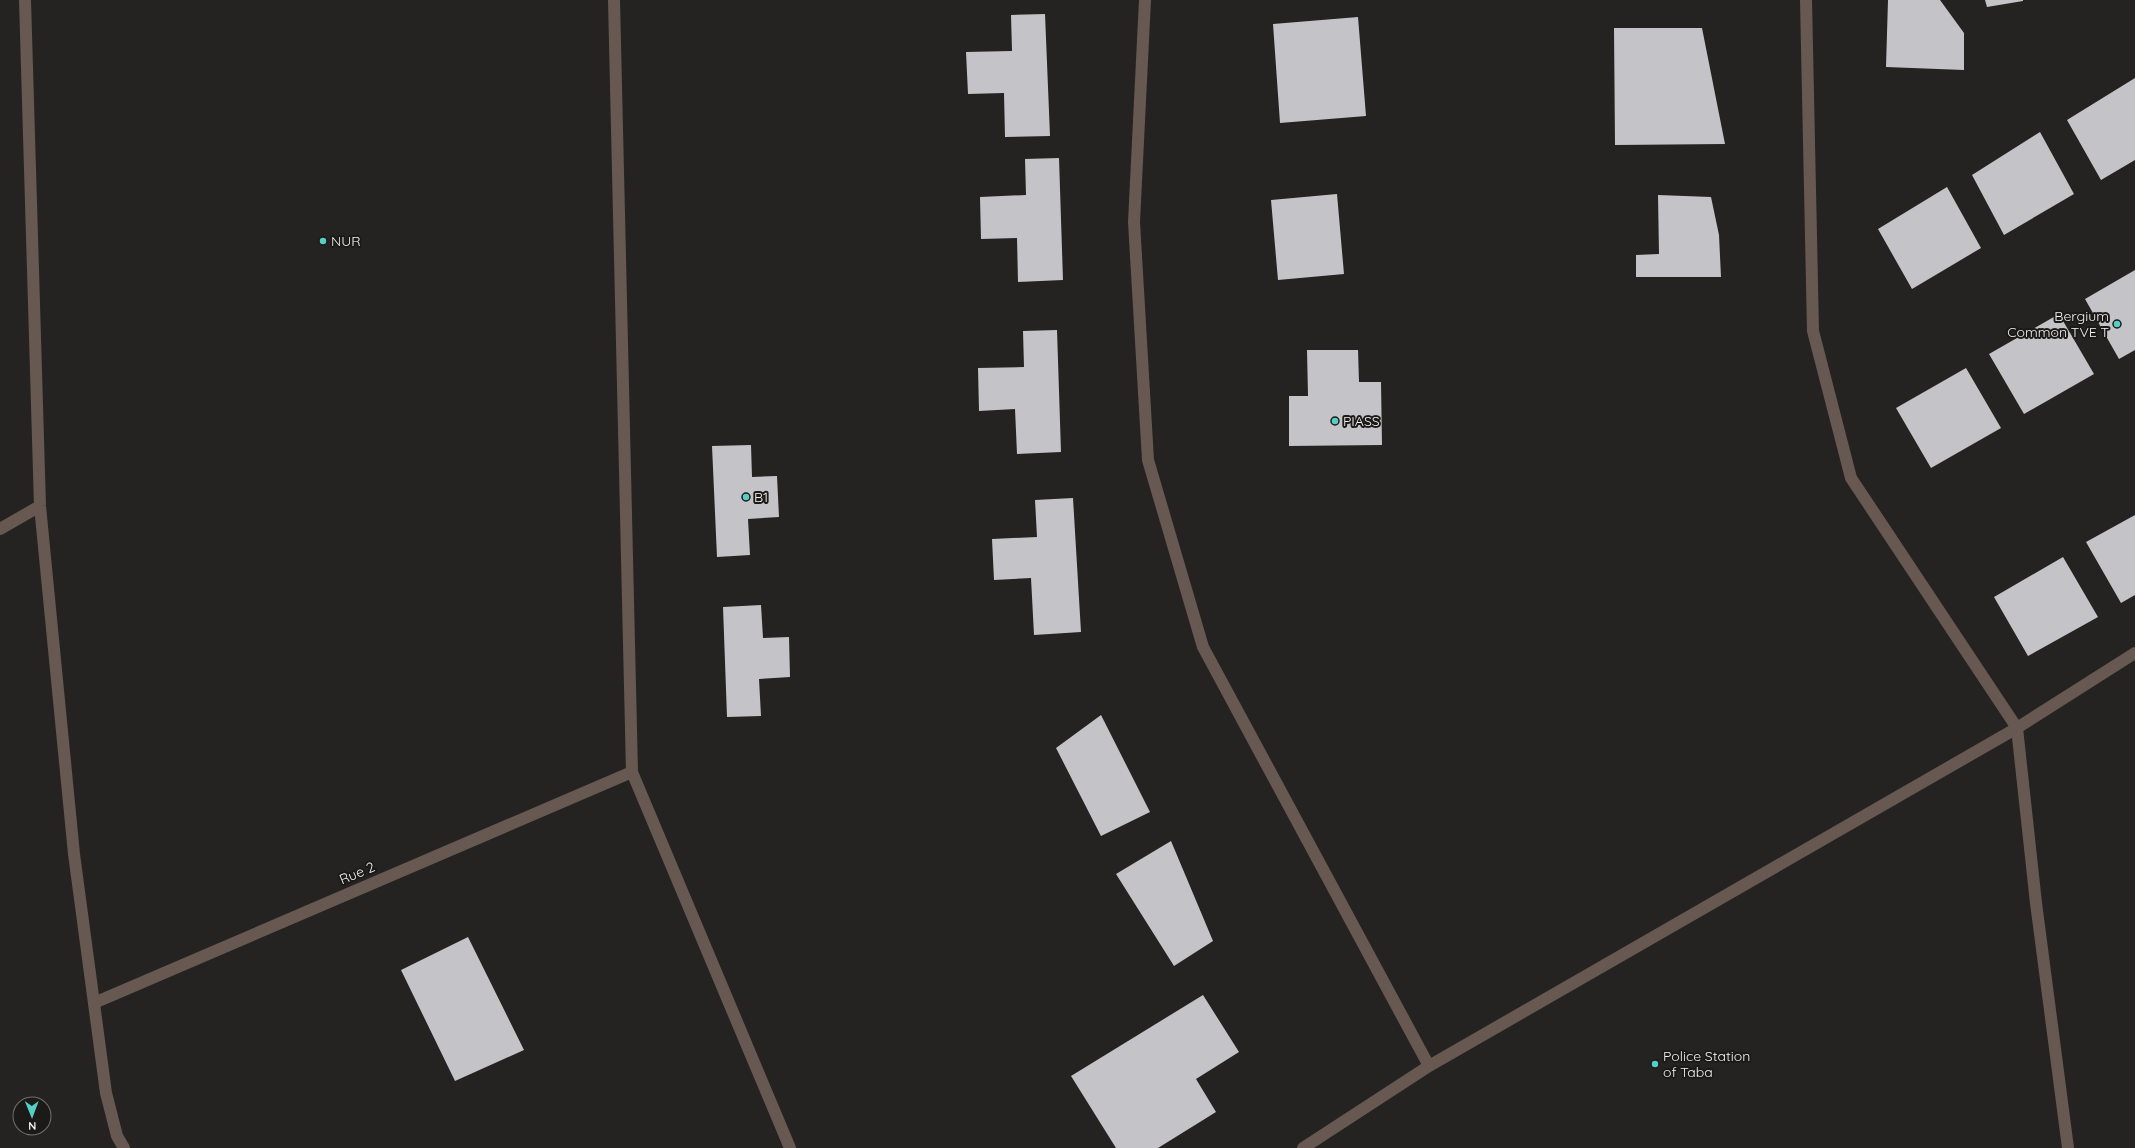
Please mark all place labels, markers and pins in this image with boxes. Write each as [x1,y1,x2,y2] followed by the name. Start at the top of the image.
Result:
[331,232,361,250] place label: NUR
[318,236,328,246] marker: NUR
[2007,307,2109,341] place label: Bergium Common TVE T
[2112,319,2122,329] marker: Bergium Common TVE T
[1343,412,1380,430] place label: PIASS
[1330,416,1340,426] marker: PIASS
[754,488,768,506] place label: B1
[741,492,751,502] marker: B1
[1663,1047,1750,1081] place label: Police Station of Taba
[1650,1059,1660,1069] marker: Police Station of Taba

